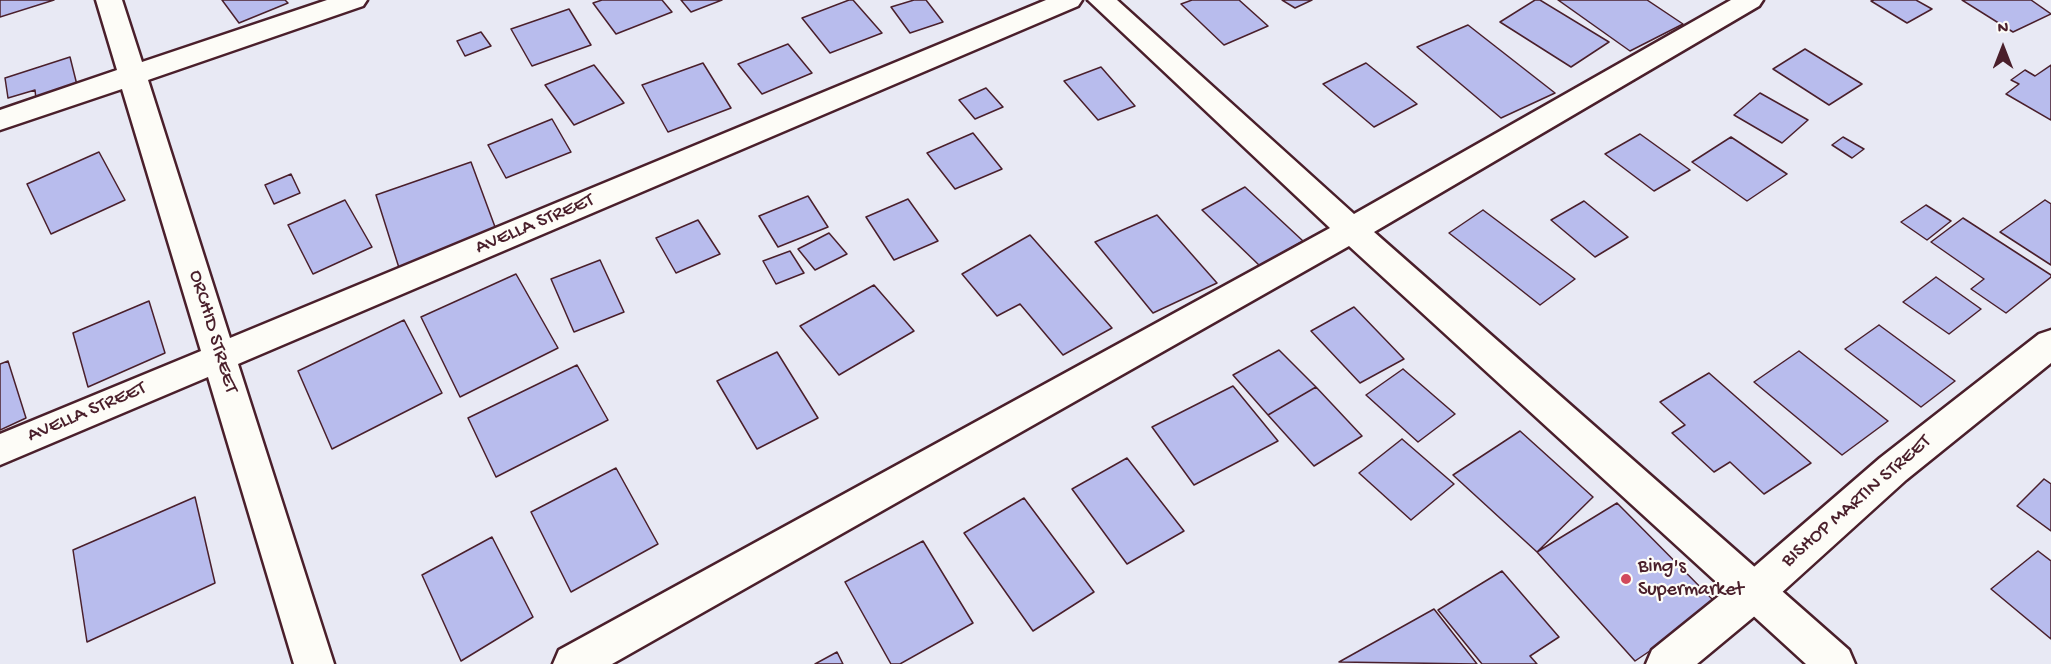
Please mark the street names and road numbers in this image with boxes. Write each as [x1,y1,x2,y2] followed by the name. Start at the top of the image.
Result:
[472,189,598,261] street label: AVELLA STREET
[182,268,242,396] street label: ORCHID STREET
[24,377,150,449] street label: AVELLA STREET
[1777,431,1937,573] street label: BISHOP MARTIN STREET

